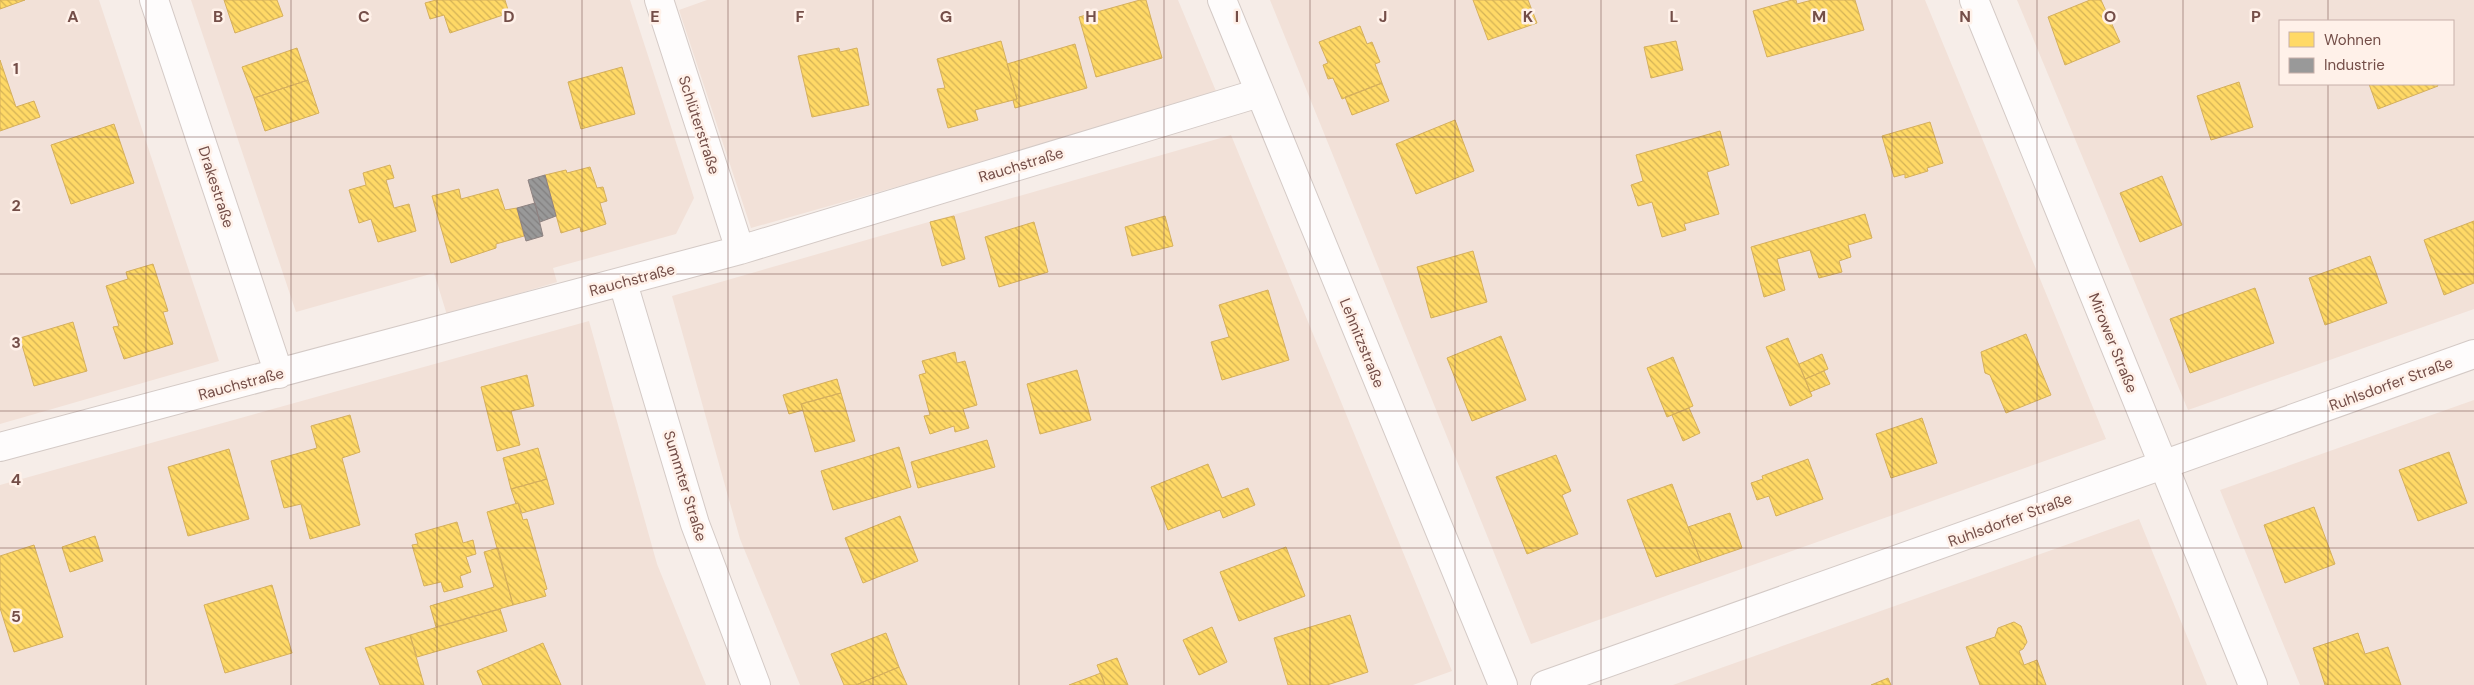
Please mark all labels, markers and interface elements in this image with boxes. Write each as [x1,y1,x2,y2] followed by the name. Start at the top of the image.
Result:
[67,6,79,27] text: A
[213,6,223,27] text: B
[358,6,370,27] text: C
[503,6,515,27] text: D
[650,6,660,27] text: E
[796,6,805,27] text: F
[940,6,952,27] text: G
[1085,6,1097,27] text: H
[1235,6,1239,27] text: I
[1379,6,1387,27] text: J
[1523,6,1534,27] text: K
[1670,6,1679,27] text: L
[1812,6,1826,27] text: M
[1959,6,1971,27] text: N
[2104,6,2116,27] text: O
[2251,6,2261,27] text: P
[2279,20,2454,85] legend
[2324,30,2381,50] text: Wohnen
[2324,55,2385,75] text: Industrie
[13,58,19,79] text: 1
[674,73,724,177] street label: Schlüterstraße
[976,143,1066,187] street label: Rauchstraße
[193,144,239,230] street label: Drakestraße
[11,195,21,216] text: 2
[587,259,677,301] street label: Rauchstraße
[2084,290,2142,396] street label: Mirower Straße
[1335,295,1389,391] street label: Lehnitzstraße
[11,332,21,353] text: 3
[2326,352,2456,416] street label: Ruhlsdorfer Straße
[196,363,286,405] street label: Rauchstraße
[659,428,711,544] street label: Summter Straße
[11,469,21,490] text: 4
[1945,488,2075,552] street label: Ruhlsdorfer Straße
[11,606,21,627] text: 5

